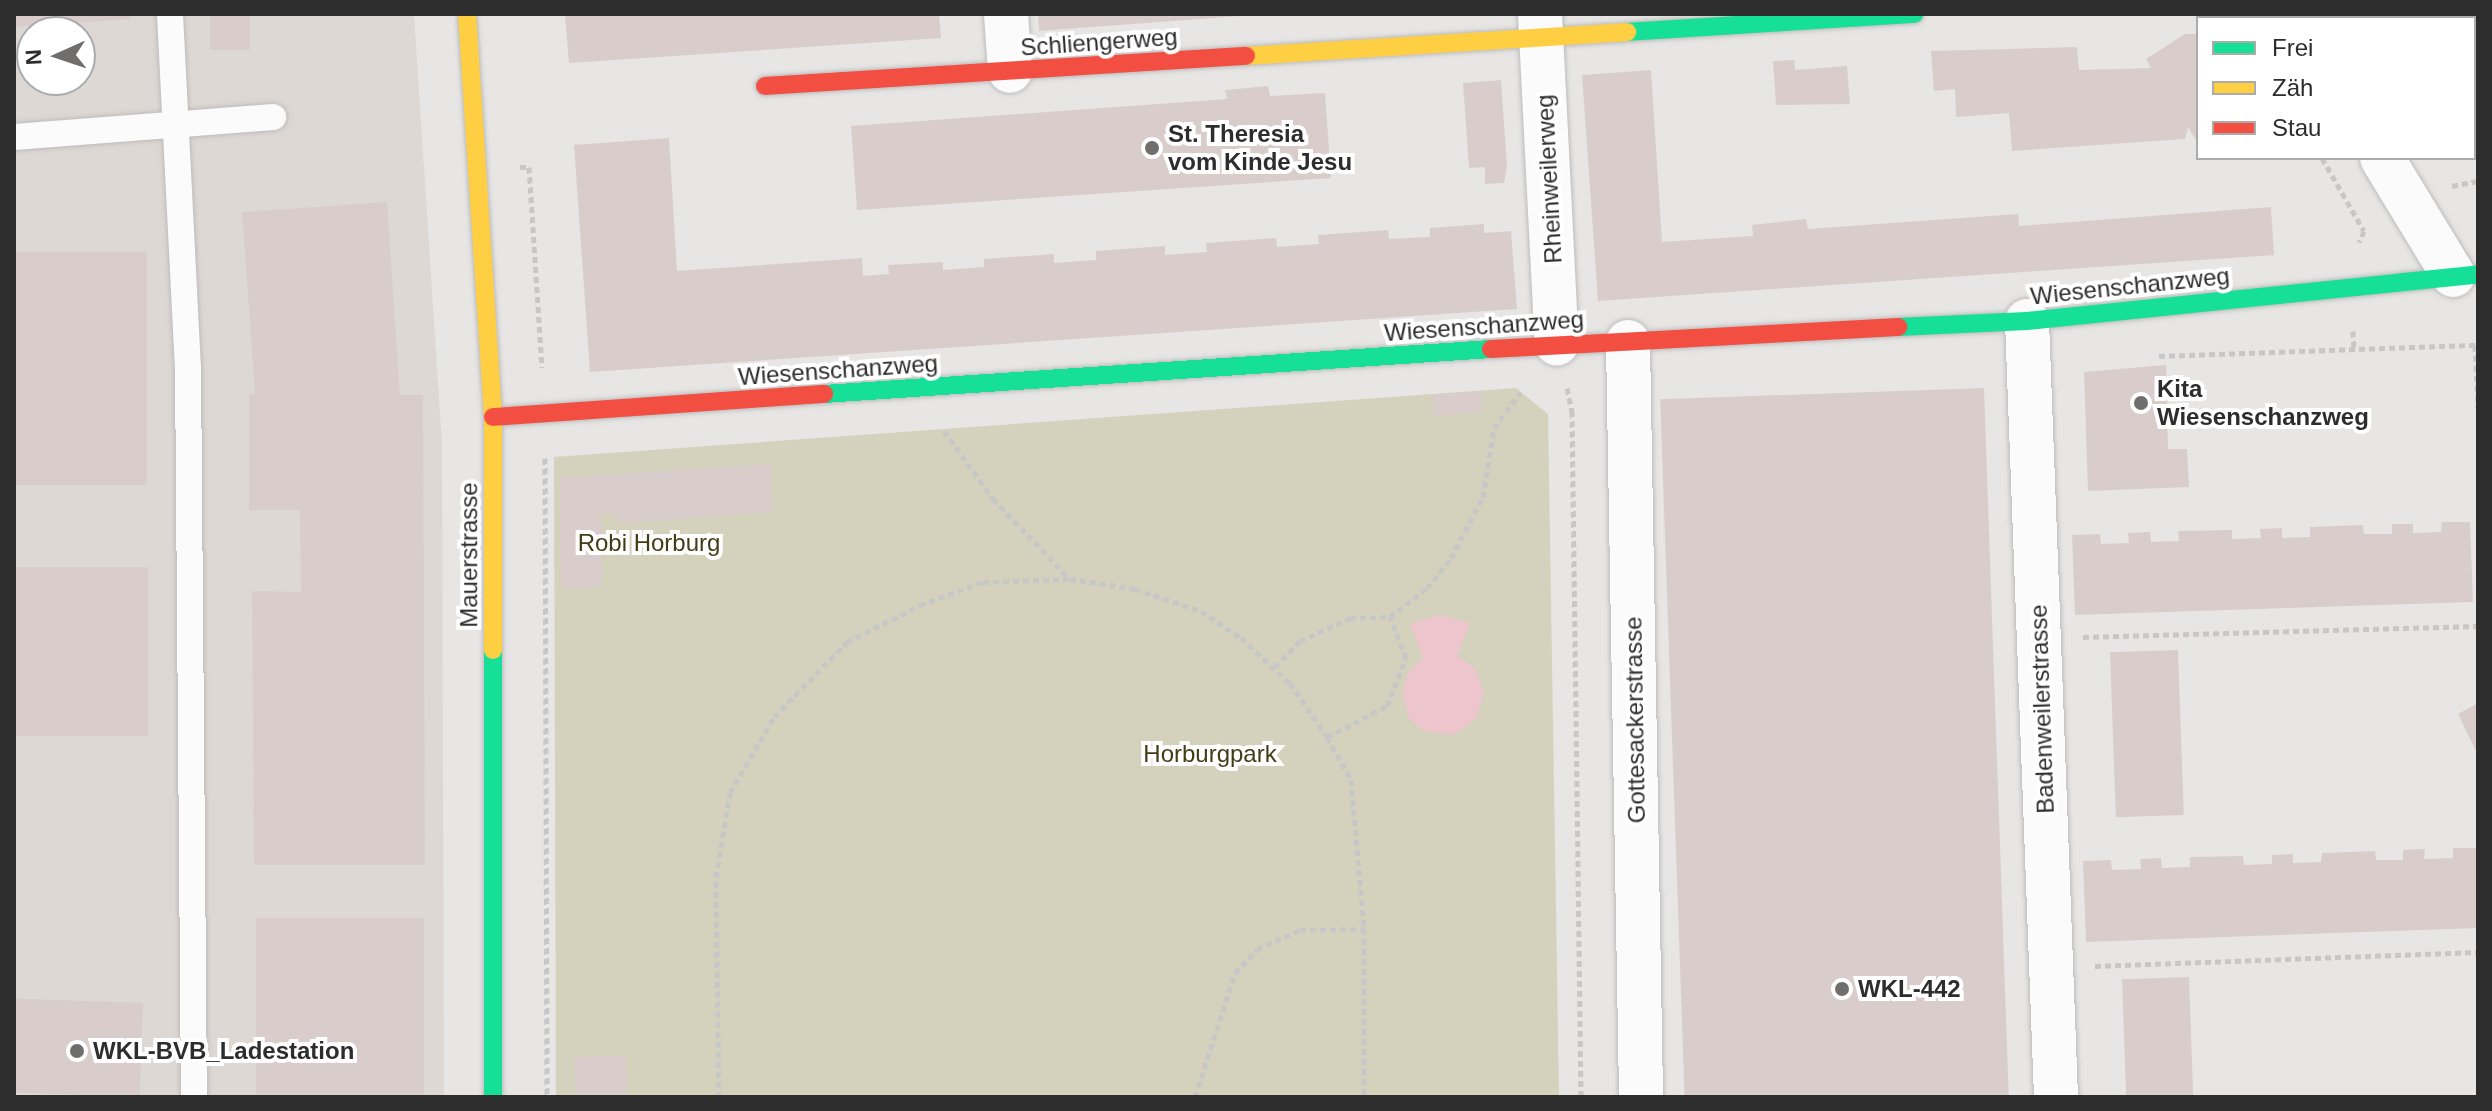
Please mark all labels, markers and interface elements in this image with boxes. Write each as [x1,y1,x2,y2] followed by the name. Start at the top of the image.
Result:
[16,16,96,96] north arrow
[2196,16,2476,160] legend
[1019,22,1179,62] street label: Schliengerweg
[2272,34,2313,61] text: Frei
[21,49,46,66] text: N
[2272,74,2313,101] text: Zäh
[1530,94,1568,264] street label: Rheinweilerweg
[2272,114,2321,141] text: Stau
[1168,120,1352,176] place label: St. Theresia vom Kinde Jesu
[1143,139,1161,157] marker: St. Theresia vom Kinde Jesu
[2029,261,2231,311] street label: Wiesenschanzweg
[1383,305,1585,347] street label: Wiesenschanzweg
[737,349,939,391] street label: Wiesenschanzweg
[2157,375,2369,431] place label: Kita Wiesenschanzweg
[2132,394,2150,412] marker: Kita Wiesenschanzweg
[455,482,483,628] street label: Mauerstrasse
[578,529,720,557] park label: Robi Horburg
[2024,604,2060,814] street label: Badenweilerstrasse
[1619,616,1651,824] street label: Gottesackerstrasse
[1143,740,1277,768] park label: Horburgpark
[1858,975,1961,1003] place label: WKL-442
[1833,980,1851,998] marker: WKL-442
[93,1037,354,1065] place label: WKL-BVB_Ladestation
[68,1042,86,1060] marker: WKL-BVB_Ladestation

